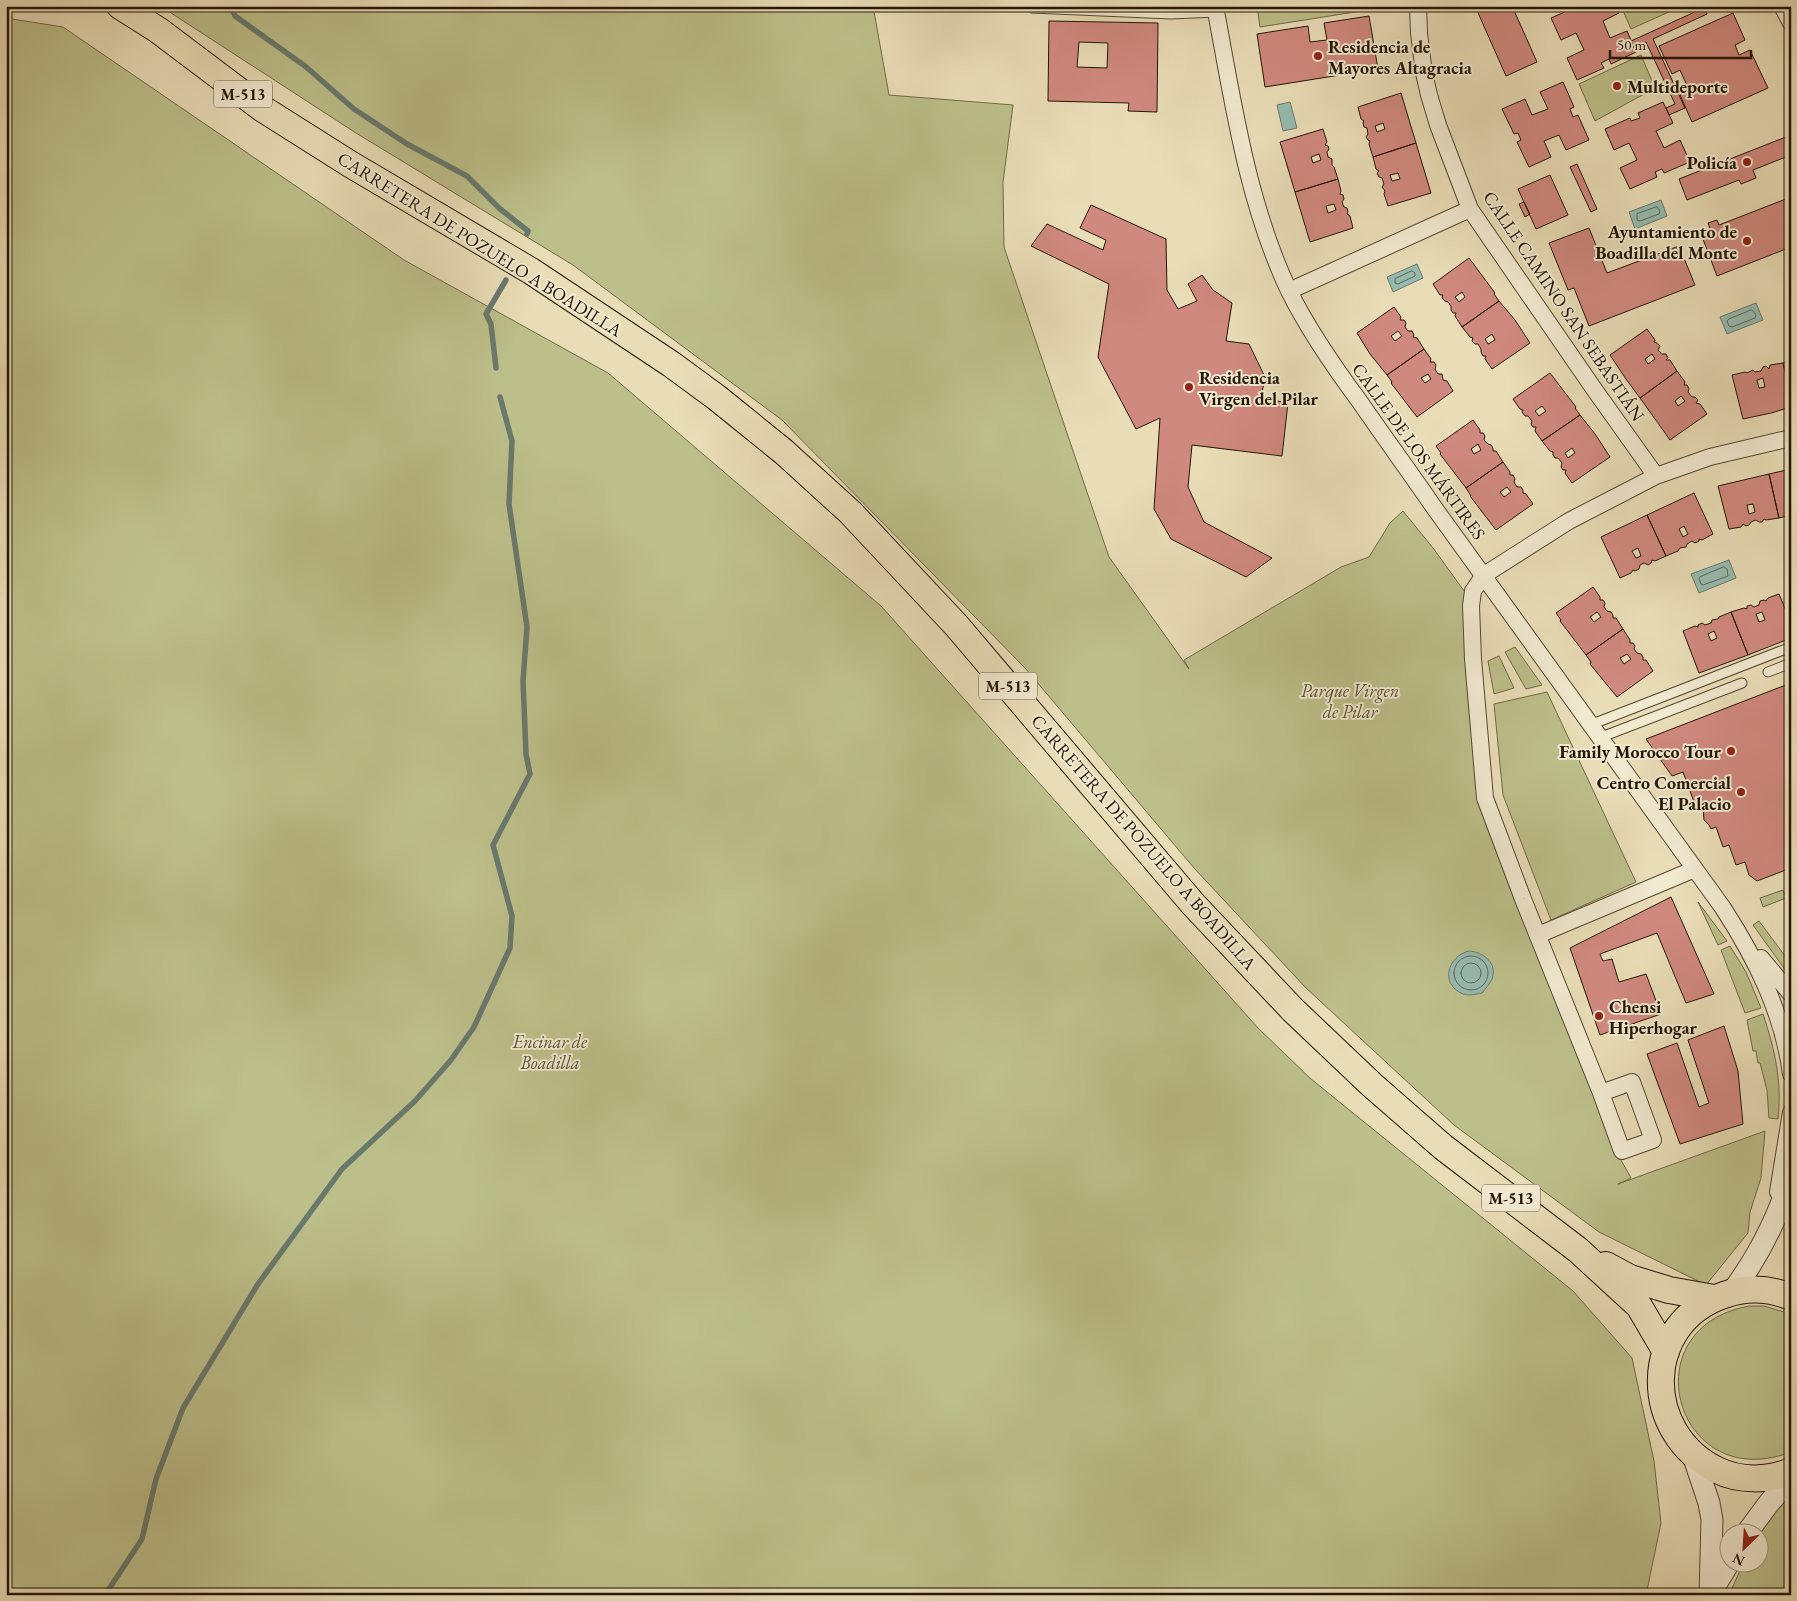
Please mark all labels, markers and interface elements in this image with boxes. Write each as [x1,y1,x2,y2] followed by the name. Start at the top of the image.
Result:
[1610,28,1751,60] scale bar
[1328,35,1472,79] place label: Residencia de Mayores Altagracia
[1617,35,1646,54] text: 50 m
[1312,50,1324,62] marker: Residencia de Mayores Altagracia
[1627,75,1728,98] place label: Multideporte
[214,80,272,108] road number: M-513
[1611,80,1623,92] marker: Multideporte
[333,146,627,342] street label: CARRETERA DE POZUELO A BOADILLA
[1687,151,1737,174] place label: Policía
[1741,156,1753,168] marker: Policía
[1478,187,1650,426] street label: CALLE CAMINO SAN SEBASTIÁN
[1595,220,1737,264] place label: Ayuntamiento de Boadilla del Monte
[1741,235,1753,247] marker: Ayuntamiento de Boadilla del Monte
[1347,358,1491,544] street label: CALLE DE LOS MÁRTIRES
[1199,366,1319,410] place label: Residencia Virgen del Pilar
[1183,381,1195,393] marker: Residencia Virgen del Pilar
[979,672,1037,699] road number: M-513
[1301,679,1399,723] park label: Parque Virgen de Pilar
[1027,709,1262,975] street label: CARRETERA DE POZUELO A BOADILLA
[1559,740,1722,763] place label: Family Morocco Tour
[1725,745,1737,757] marker: Family Morocco Tour
[1597,771,1731,815] place label: Centro Comercial El Palacio
[1735,786,1747,798] marker: Centro Comercial El Palacio
[1609,995,1698,1039] place label: Chensi Hiperhogar
[1593,1010,1605,1022] marker: Chensi Hiperhogar
[512,1030,588,1074] park label: Encinar de Boadilla
[1482,1184,1540,1212] road number: M-513
[1720,1524,1770,1574] north arrow
[1729,1549,1747,1570] text: N

